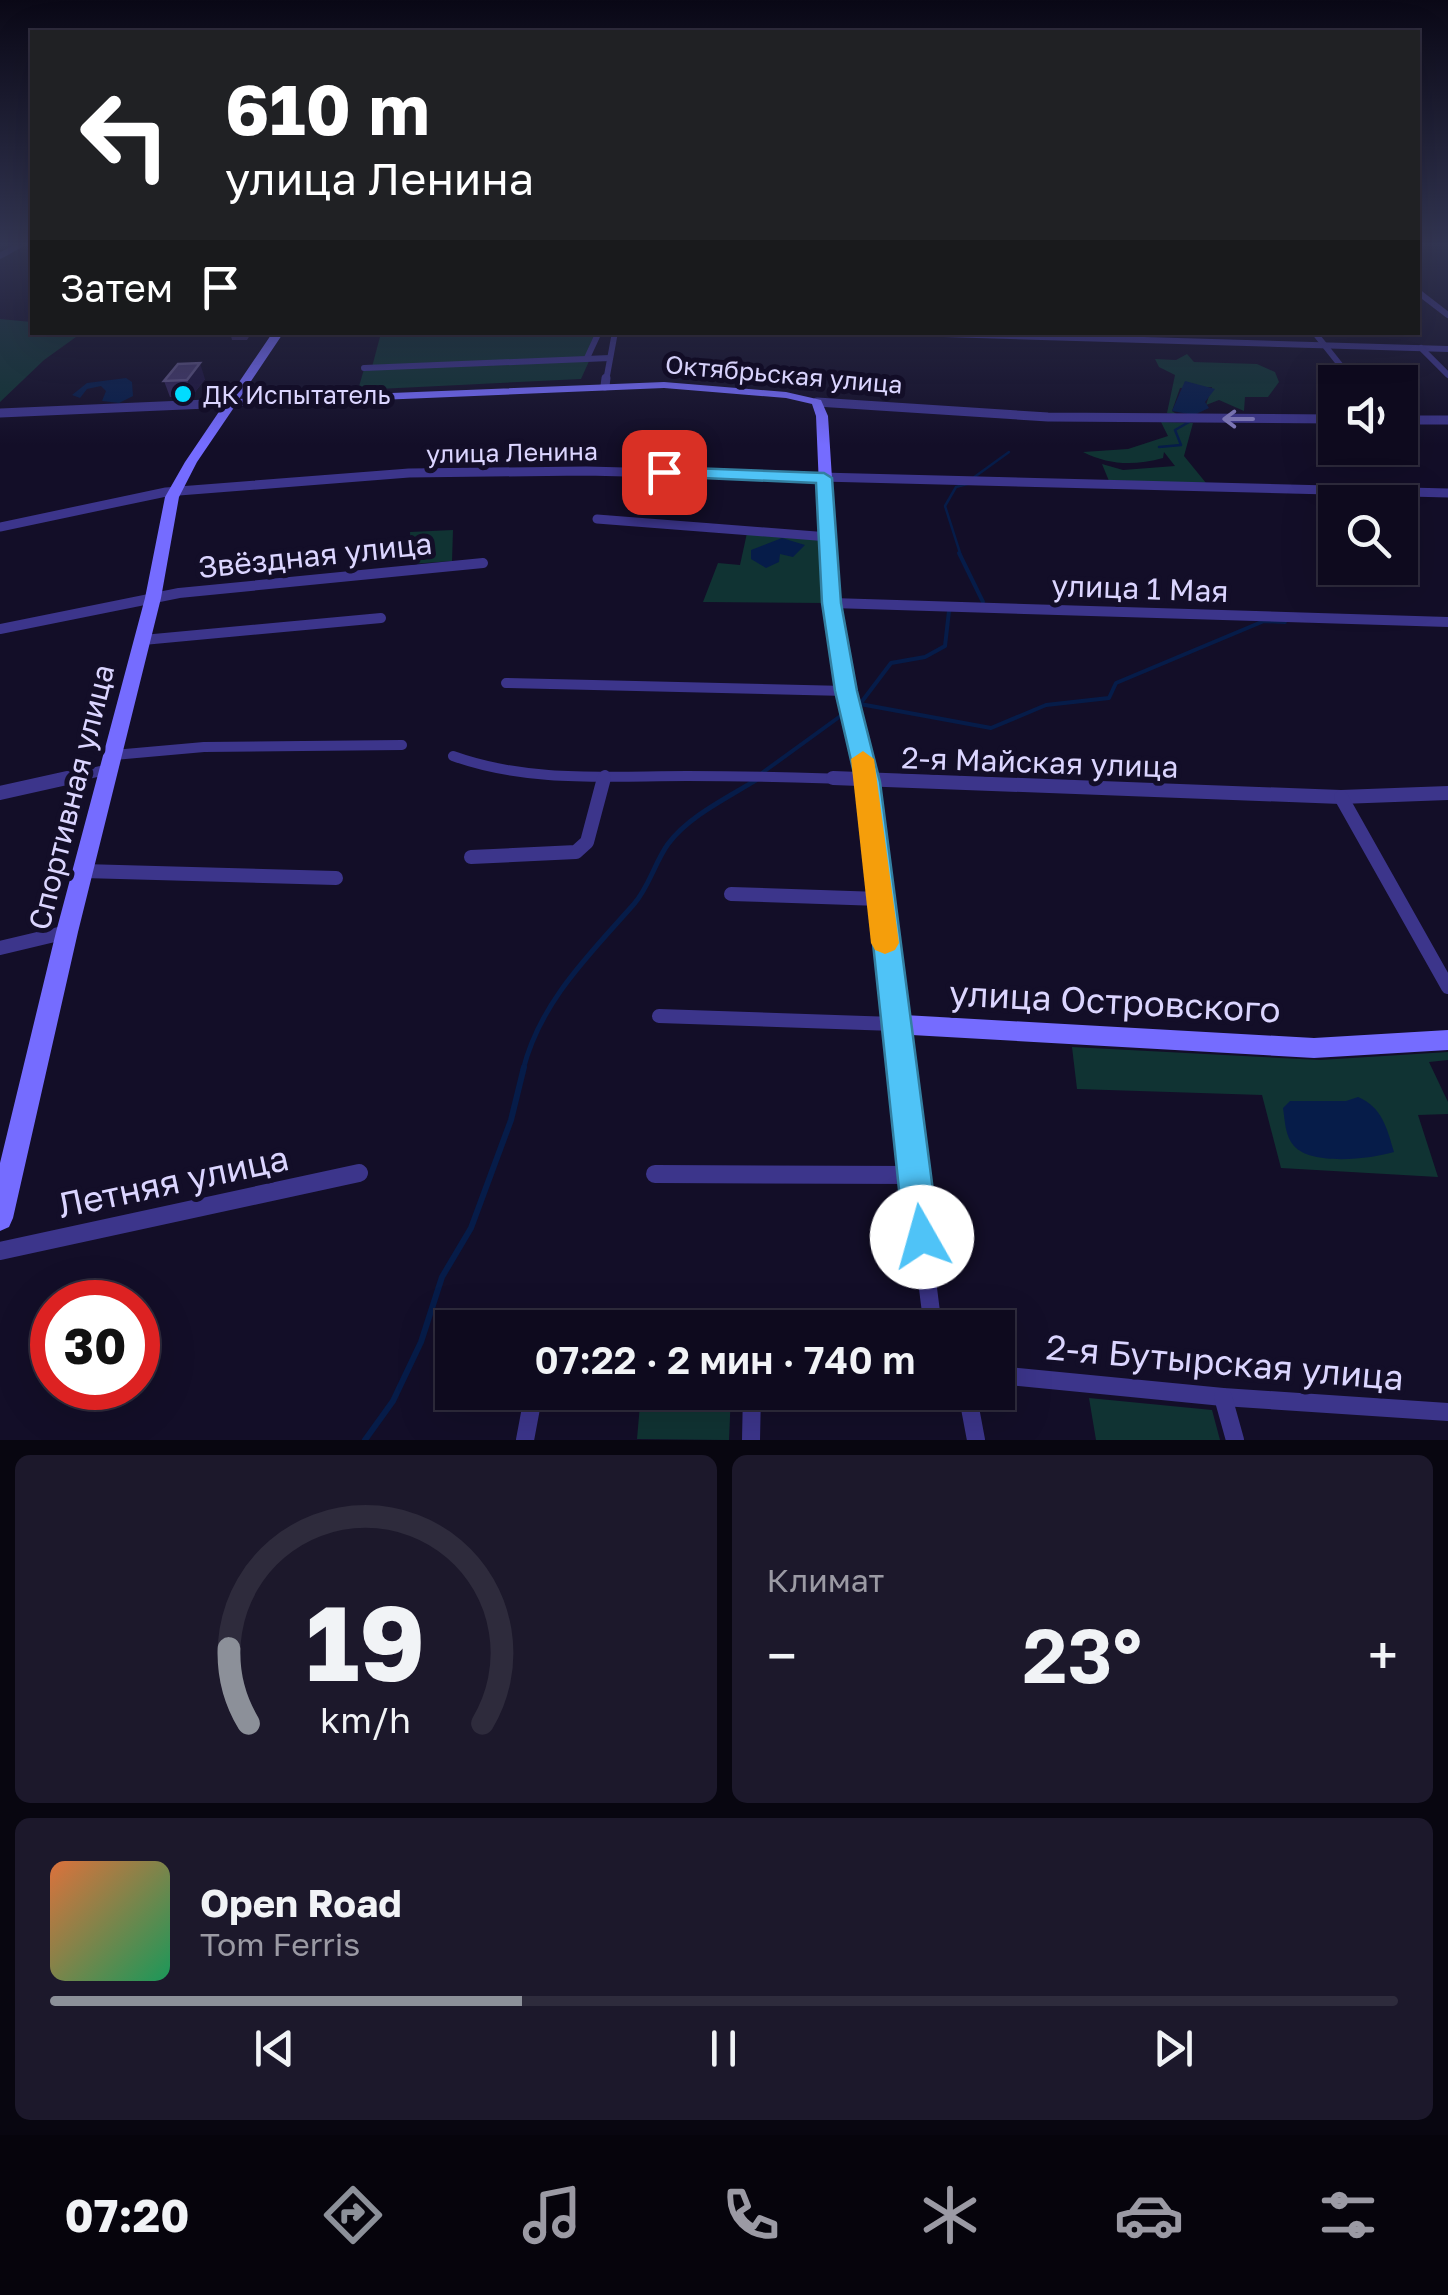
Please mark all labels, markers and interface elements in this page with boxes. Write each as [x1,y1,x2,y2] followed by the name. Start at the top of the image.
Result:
[225,66,430,150] text: 610 m
[60,70,190,200] icon: left
[225,151,534,205] text: улица Ленина
[193,260,248,315] icon: arrive
[60,265,173,310] text: Затем
[664,348,904,400] street label: Октябрьская улица
[1318,365,1418,585] map controls
[1318,365,1418,465] button: sound
[203,379,391,410] place label: ДК Испытатель
[172,383,194,405] marker: ДК Испытатель
[1222,410,1254,428] one-way arrow
[622,430,707,515] pin
[426,435,598,469] street label: улица Ленина
[637,445,692,500] icon: arrive
[1318,485,1418,585] button: search
[196,525,434,585] street label: Звёздная улица
[1051,567,1229,609] street label: улица 1 Мая
[21,661,121,933] street label: Спортивная улица
[901,739,1179,785] street label: 2-я Майская улица
[948,971,1282,1031] street label: улица Островского
[54,1136,292,1226] street label: Летняя улица
[870,1185,974,1289] position arrow
[30,1280,160,1410] speed limit sign: 30
[1044,1325,1406,1399] street label: 2-я Бутырская улица
[534,1337,916,1382] text: 07:22 · 2 мин · 740 m
[767,1561,884,1599] text: Климат
[306,1579,426,1704] text: 19
[1023,1609,1142,1700] text: 23°
[767,1622,797,1688] text: −
[1368,1622,1398,1688] text: +
[320,1698,411,1741] text: km/h
[200,1880,402,1925] text: Open Road
[200,1925,360,1963] text: Tom Ferris
[247,2021,302,2076] icon: previous
[696,2021,751,2076] icon: pause
[1146,2021,1201,2076] icon: next
[318,2180,388,2250] icon: directions
[517,2180,587,2250] icon: music
[716,2180,786,2250] icon: phone
[915,2180,985,2250] icon: climate
[1114,2180,1184,2250] icon: car
[1313,2180,1383,2250] icon: filters
[65,2188,189,2242] text: 07:20

